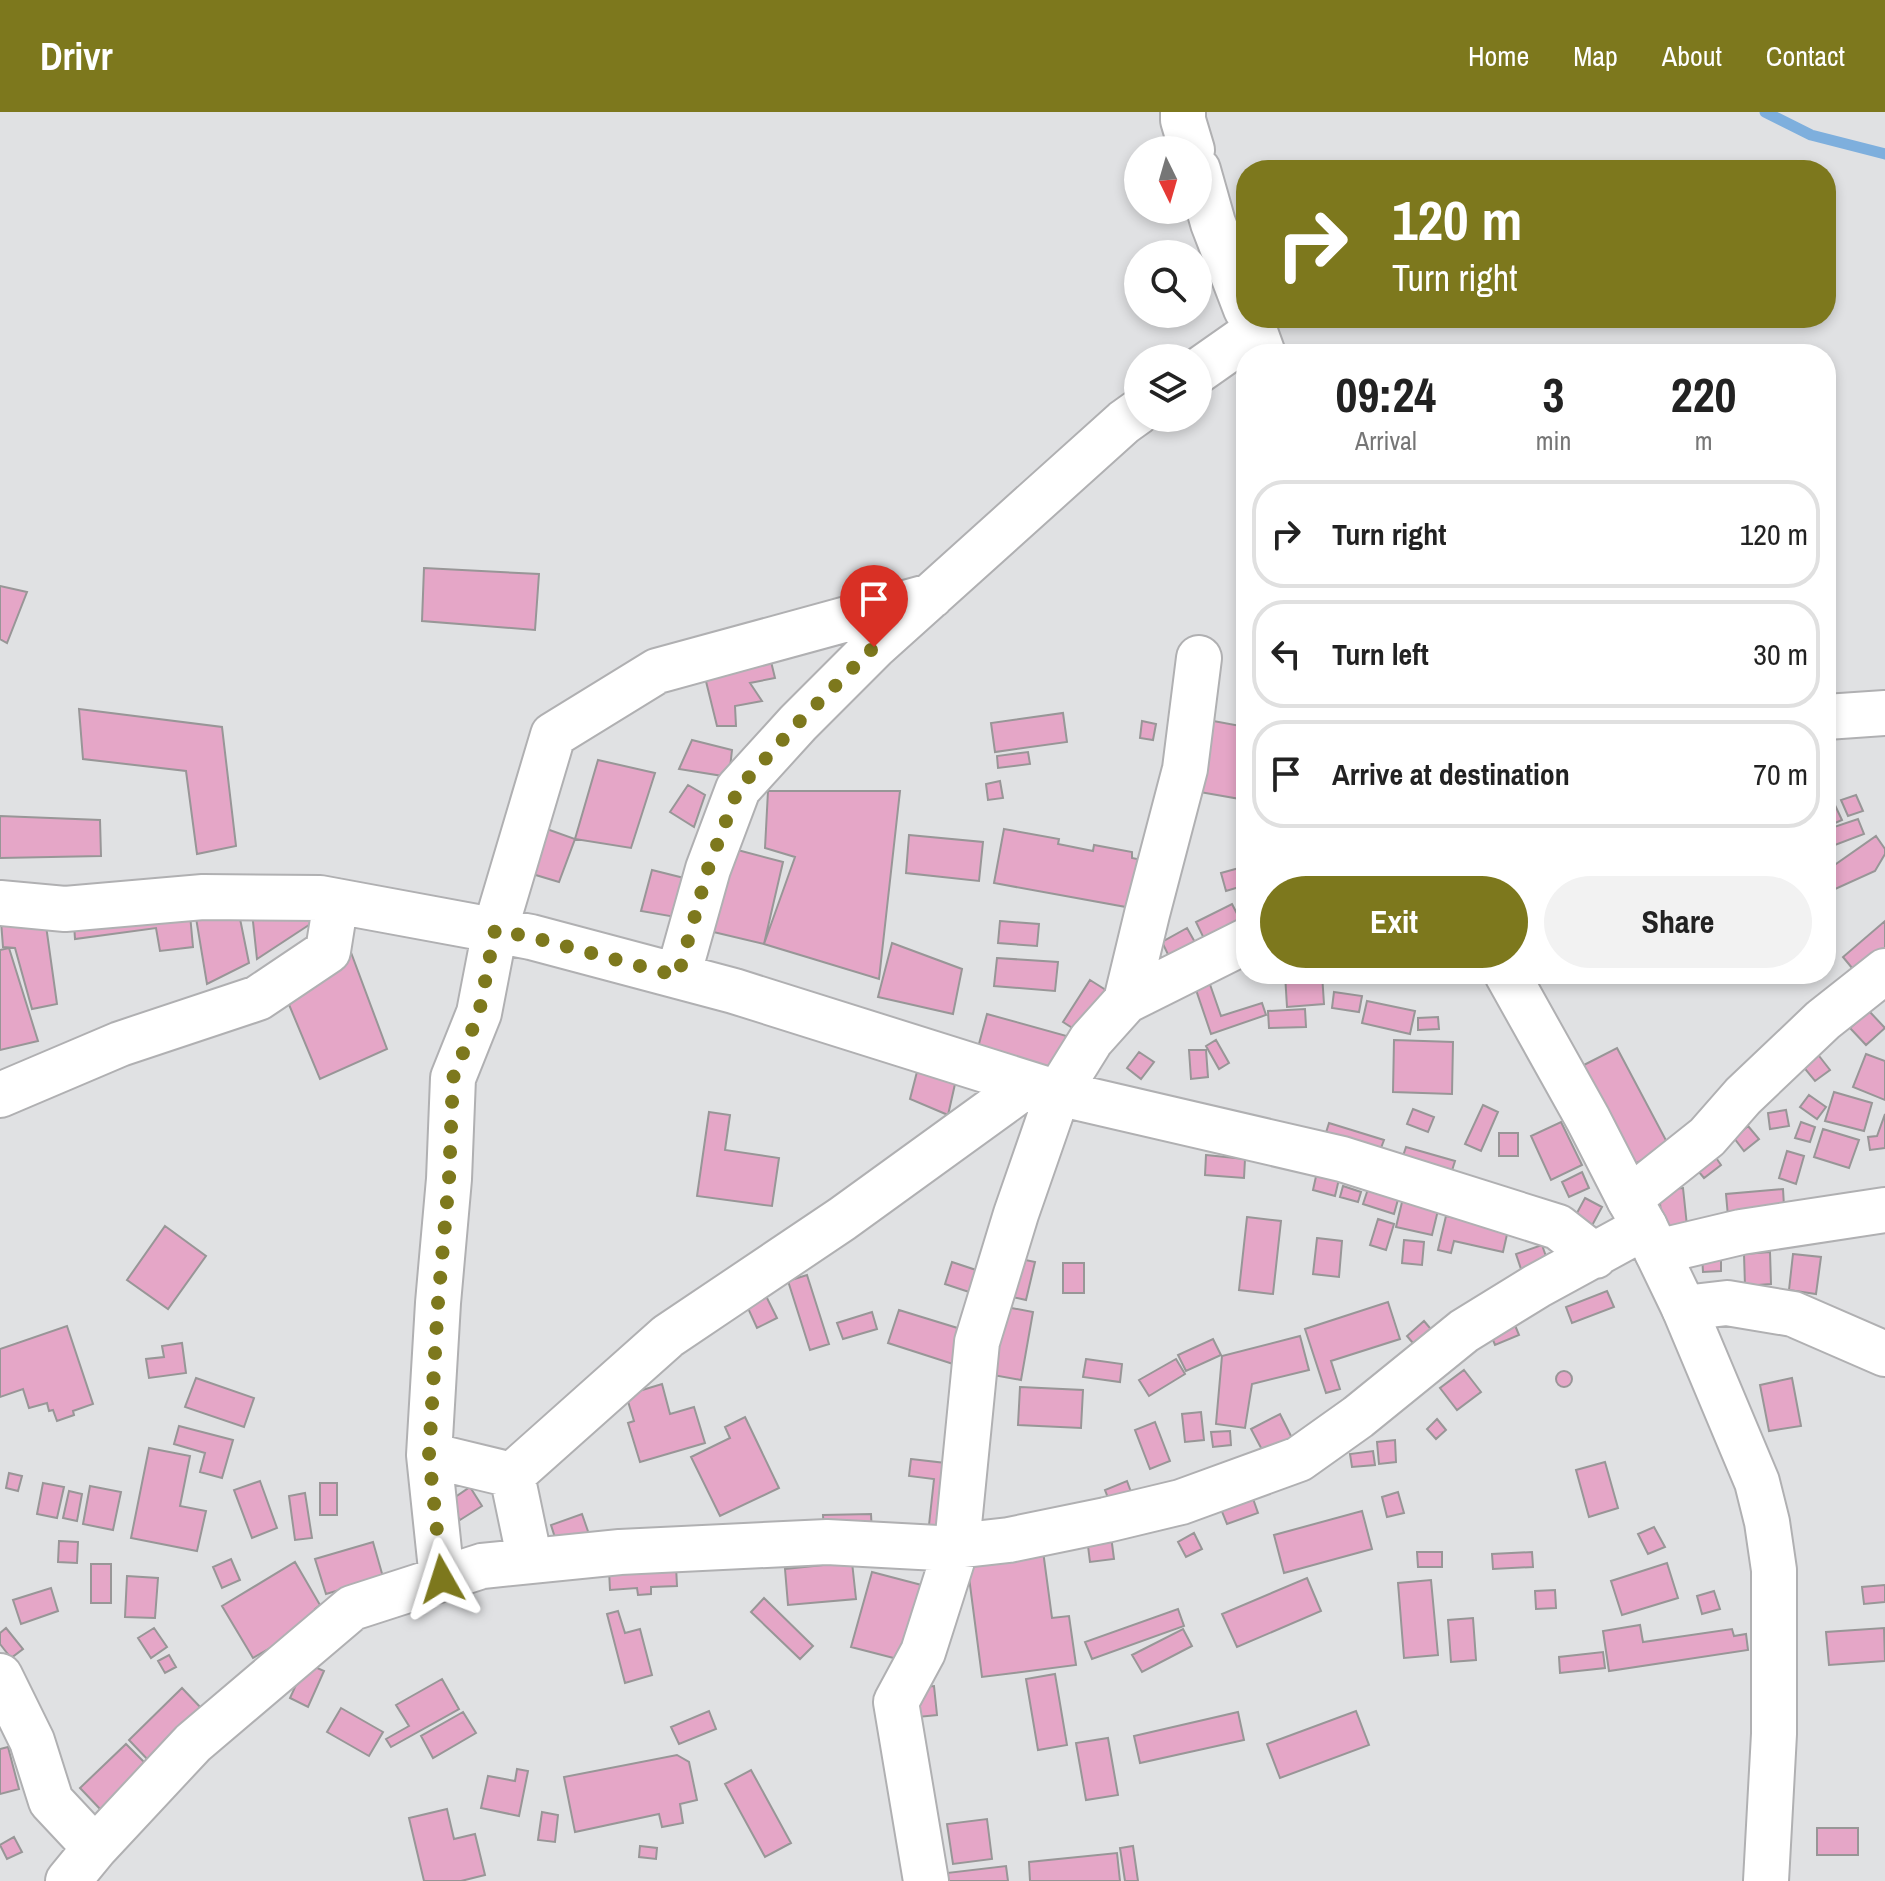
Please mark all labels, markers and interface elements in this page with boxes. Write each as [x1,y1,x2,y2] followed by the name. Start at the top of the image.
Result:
[40,31,113,82] text: Drivr
[1468,37,1529,75] text: Home
[1573,37,1618,75] text: Map
[1662,37,1722,75] text: About
[1766,37,1845,75] text: Contact
[1124,136,1212,224] north arrow
[1124,136,1212,432] map controls
[1392,182,1522,257] text: 120 m
[1260,192,1364,296] icon: right
[1124,240,1212,328] button: search
[1392,254,1517,302] text: Turn right
[1124,344,1212,432] button: layers
[1336,362,1436,427] text: 09:24
[1543,362,1564,427] text: 3
[1671,362,1736,427] text: 220
[1355,423,1417,458] text: Arrival
[1536,423,1571,458] text: min
[1695,423,1713,458] text: m
[1264,512,1308,556] icon: right
[1332,514,1446,554] text: Turn right
[1740,514,1808,554] text: 120 m
[840,565,908,647] pin
[852,577,896,621] icon: arrive
[1264,632,1308,676] icon: left
[1332,634,1429,674] text: Turn left
[1753,634,1808,674] text: 30 m
[1264,752,1308,796] icon: arrive
[1332,754,1570,794] text: Arrive at destination
[1753,754,1808,794] text: 70 m
[1260,876,1528,968] button: Exit
[1544,876,1812,968] button: Share
[400,1537,484,1621] position arrow

